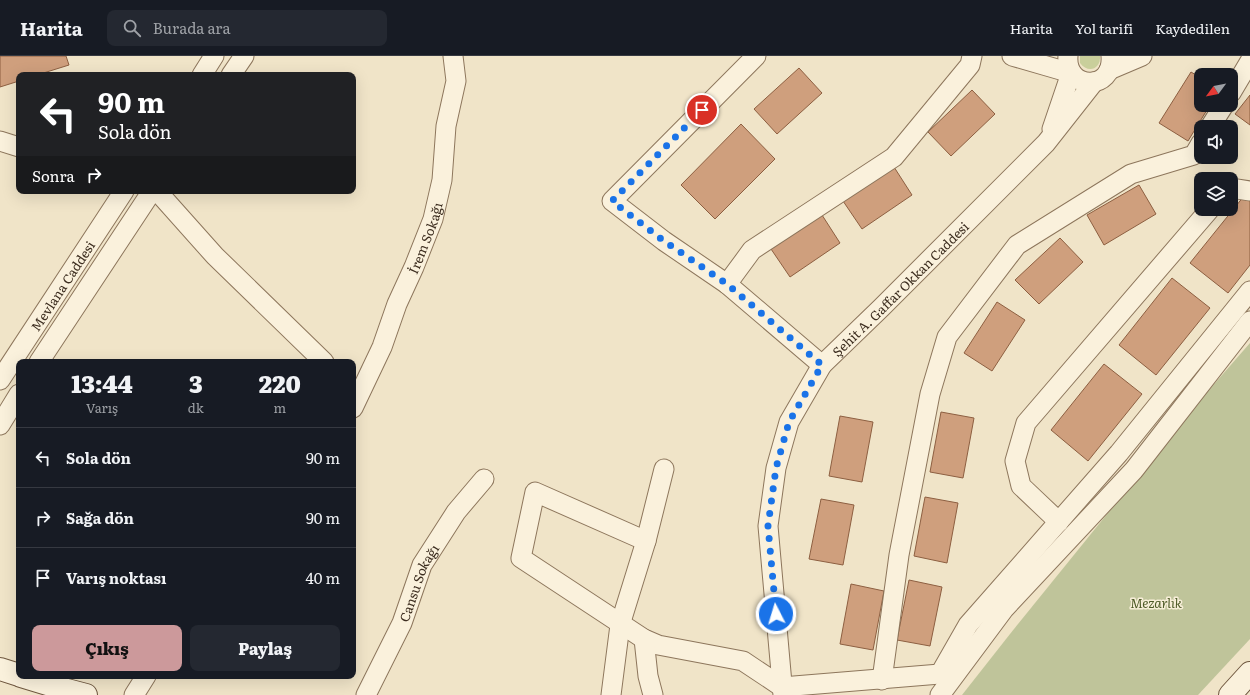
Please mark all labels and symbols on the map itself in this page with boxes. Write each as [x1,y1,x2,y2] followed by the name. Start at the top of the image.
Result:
[1194,68,1238,112] north arrow
[685,93,719,127] pin
[403,200,446,277] street label: İrem Sokağı
[827,216,973,360] street label: Şehit A. Gaffar Okkan Caddesi
[25,236,99,334] street label: Mevlana Caddesi
[394,540,443,624] street label: Cansu Sokağı
[755,593,797,635] position arrow
[1130,593,1183,612] park label: Mezarlık

